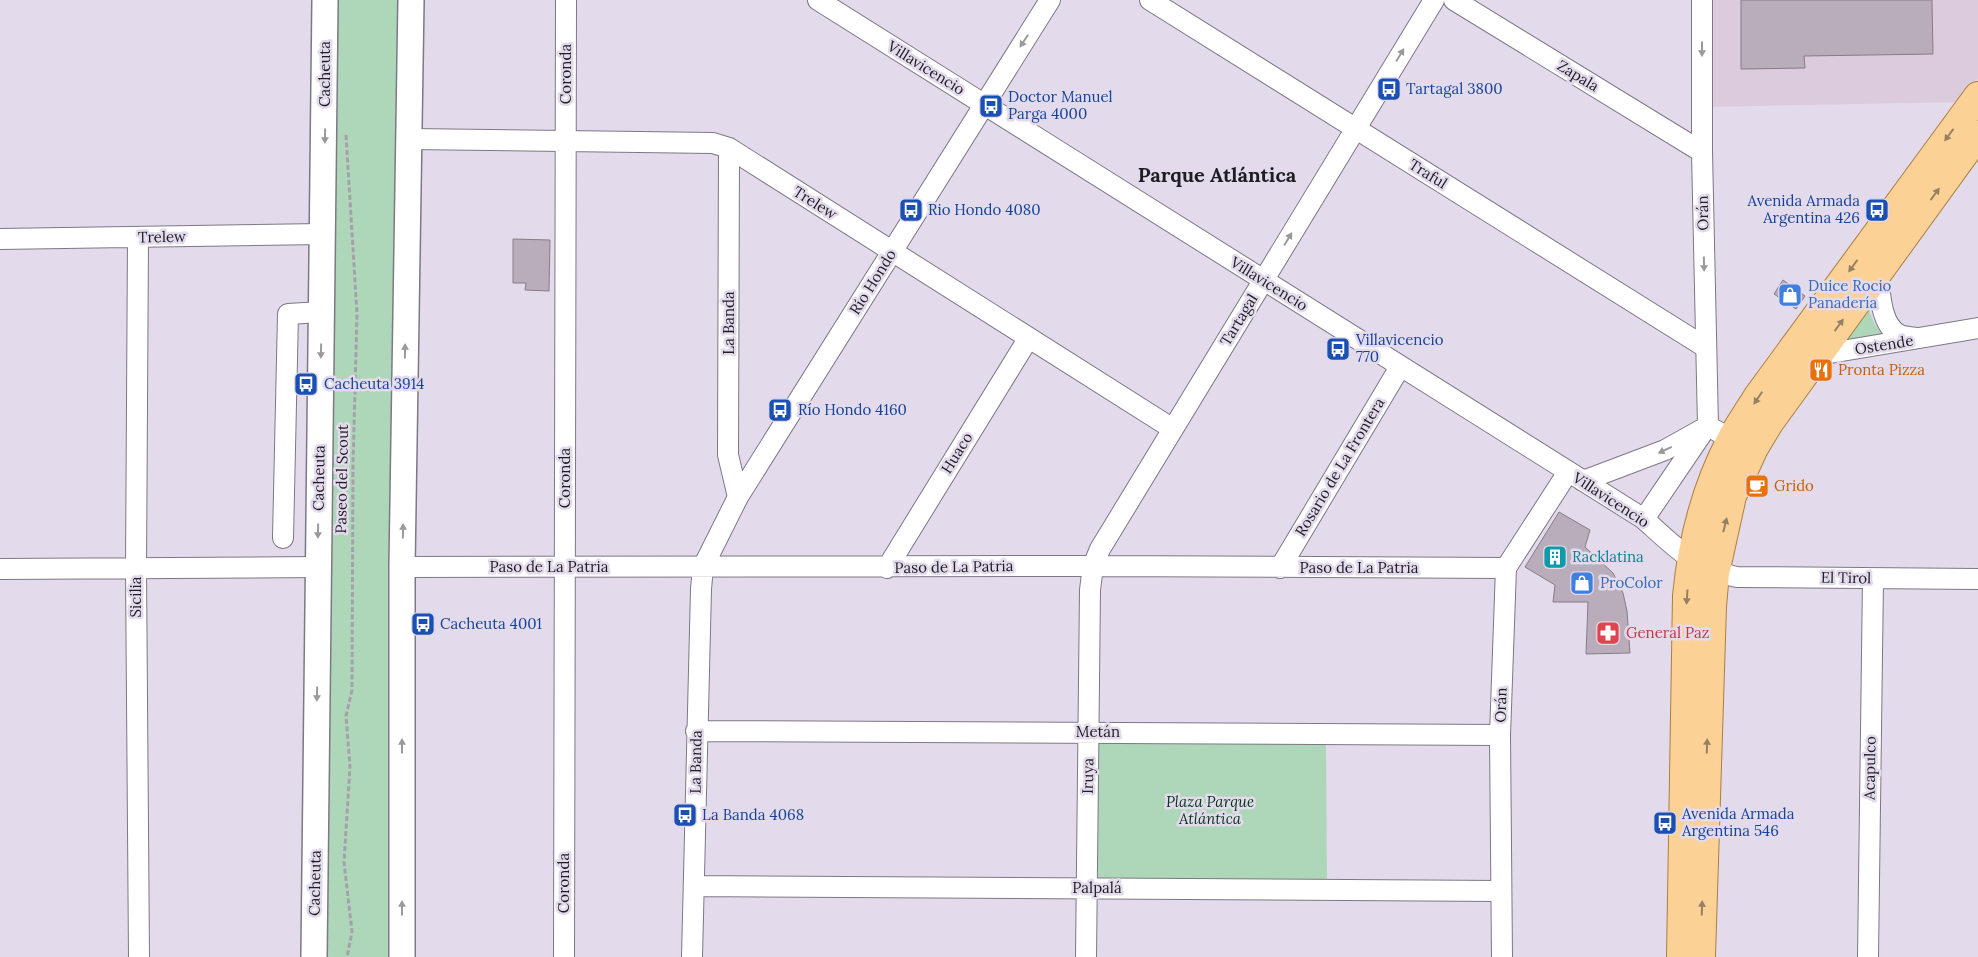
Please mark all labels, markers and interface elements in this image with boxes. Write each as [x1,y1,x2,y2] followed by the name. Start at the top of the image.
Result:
[1019,34,1028,48] one-way arrow
[883,36,969,99] street label: Villavicencio
[315,41,334,107] street label: Cacheuta
[1698,41,1706,57] one-way arrow
[556,44,575,104] street label: Coronda
[1396,49,1405,62] one-way arrow
[1554,56,1603,96] street label: Zapala
[1376,76,1402,102] bus stop icon: Tartagal 3800
[1406,79,1503,98] place label: Tartagal 3800
[1008,87,1113,123] place label: Doctor Manuel Parga 4000
[978,93,1004,119] bus stop icon: Doctor Manuel Parga 4000
[321,128,329,144] one-way arrow
[1944,128,1954,142] one-way arrow
[1406,154,1451,193] street label: Traful
[1138,162,1297,187] district label: Parque Atlántica
[790,182,841,223] street label: Trelew
[1930,187,1940,201] one-way arrow
[1747,191,1860,227] place label: Avenida Armada Argentina 426
[1693,195,1712,231] street label: Orán
[898,197,924,223] bus stop icon: Rio Hondo 4080
[1864,197,1890,223] bus stop icon: Avenida Armada Argentina 426
[928,200,1041,219] place label: Rio Hondo 4080
[138,227,186,246] street label: Trelew
[1284,233,1293,246] one-way arrow
[845,245,900,318] street label: Río Hondo
[1226,252,1312,315] street label: Villavicencio
[1700,256,1708,272] one-way arrow
[1848,259,1859,272] one-way arrow
[1808,276,1892,312] place label: Duice Rocio Panadería
[1777,282,1803,308] shop icon: Duice Rocio Panadería
[1216,290,1261,349] street label: Tartagal
[719,291,738,355] street label: La Banda
[1834,319,1845,332] one-way arrow
[1355,330,1444,366] place label: Villavicencio 770
[1853,331,1915,359] street label: Ostende
[1325,336,1351,362] bus stop icon: Villavicencio 770
[317,343,325,359] one-way arrow
[402,343,410,359] one-way arrow
[1808,357,1834,383] restaurant icon: Pronta Pizza
[1838,360,1925,379] place label: Pronta Pizza
[293,371,319,397] bus stop icon: Cacheuta 3914
[324,374,424,393] place label: Cacheuta 3914
[1753,391,1763,404] one-way arrow
[1291,394,1389,539] street label: Rosario de La Frontera
[767,397,793,423] bus stop icon: Río Hondo 4160
[798,400,907,419] place label: Río Hondo 4160
[331,424,352,534] street label: Paseo del Scout
[937,429,977,477] street label: Huaco
[308,445,329,511] street label: Cacheuta
[1658,446,1672,454] one-way arrow
[555,448,574,508] street label: Coronda
[1569,467,1653,531] street label: Villavicencio
[1744,473,1770,499] cafe icon: Grido
[1774,476,1814,495] place label: Grido
[1721,517,1729,532] one-way arrow
[314,523,322,539] one-way arrow
[399,523,407,539] one-way arrow
[1542,544,1568,570] building icon: Racklatina
[1572,547,1644,566] place label: Racklatina
[894,556,1014,577] street label: Paso de La Patria
[490,557,609,576] street label: Paso de La Patria
[1300,558,1419,577] street label: Paso de La Patria
[1821,568,1871,587] street label: El Tirol
[1569,570,1595,596] shop icon: ProColor
[1600,573,1663,592] place label: ProColor
[126,576,145,617] street label: Sicilia
[1683,590,1691,606] one-way arrow
[410,611,436,637] bus stop icon: Cacheuta 4001
[440,614,542,633] place label: Cacheuta 4001
[1595,620,1621,646] pharmacy icon: General Paz
[1626,623,1709,642] place label: General Paz
[313,686,321,702] one-way arrow
[1490,687,1511,723] street label: Orán
[1076,722,1120,741] street label: Metán
[685,730,706,794] street label: La Banda
[1859,736,1880,801] street label: Acapulco
[398,738,406,754] one-way arrow
[1704,738,1712,754] one-way arrow
[1078,758,1097,794] street label: Iruya
[1166,792,1254,828] park label: Plaza Parque Atlántica
[672,802,698,828] bus stop icon: La Banda 4068
[1681,804,1795,840] place label: Avenida Armada Argentina 546
[702,805,804,824] place label: La Banda 4068
[1652,810,1678,836] bus stop icon: Avenida Armada Argentina 546
[304,850,325,916] street label: Cacheuta
[554,853,573,913] street label: Coronda
[1072,878,1122,897] street label: Palpalá
[398,900,406,916] one-way arrow
[1699,900,1707,916] one-way arrow

